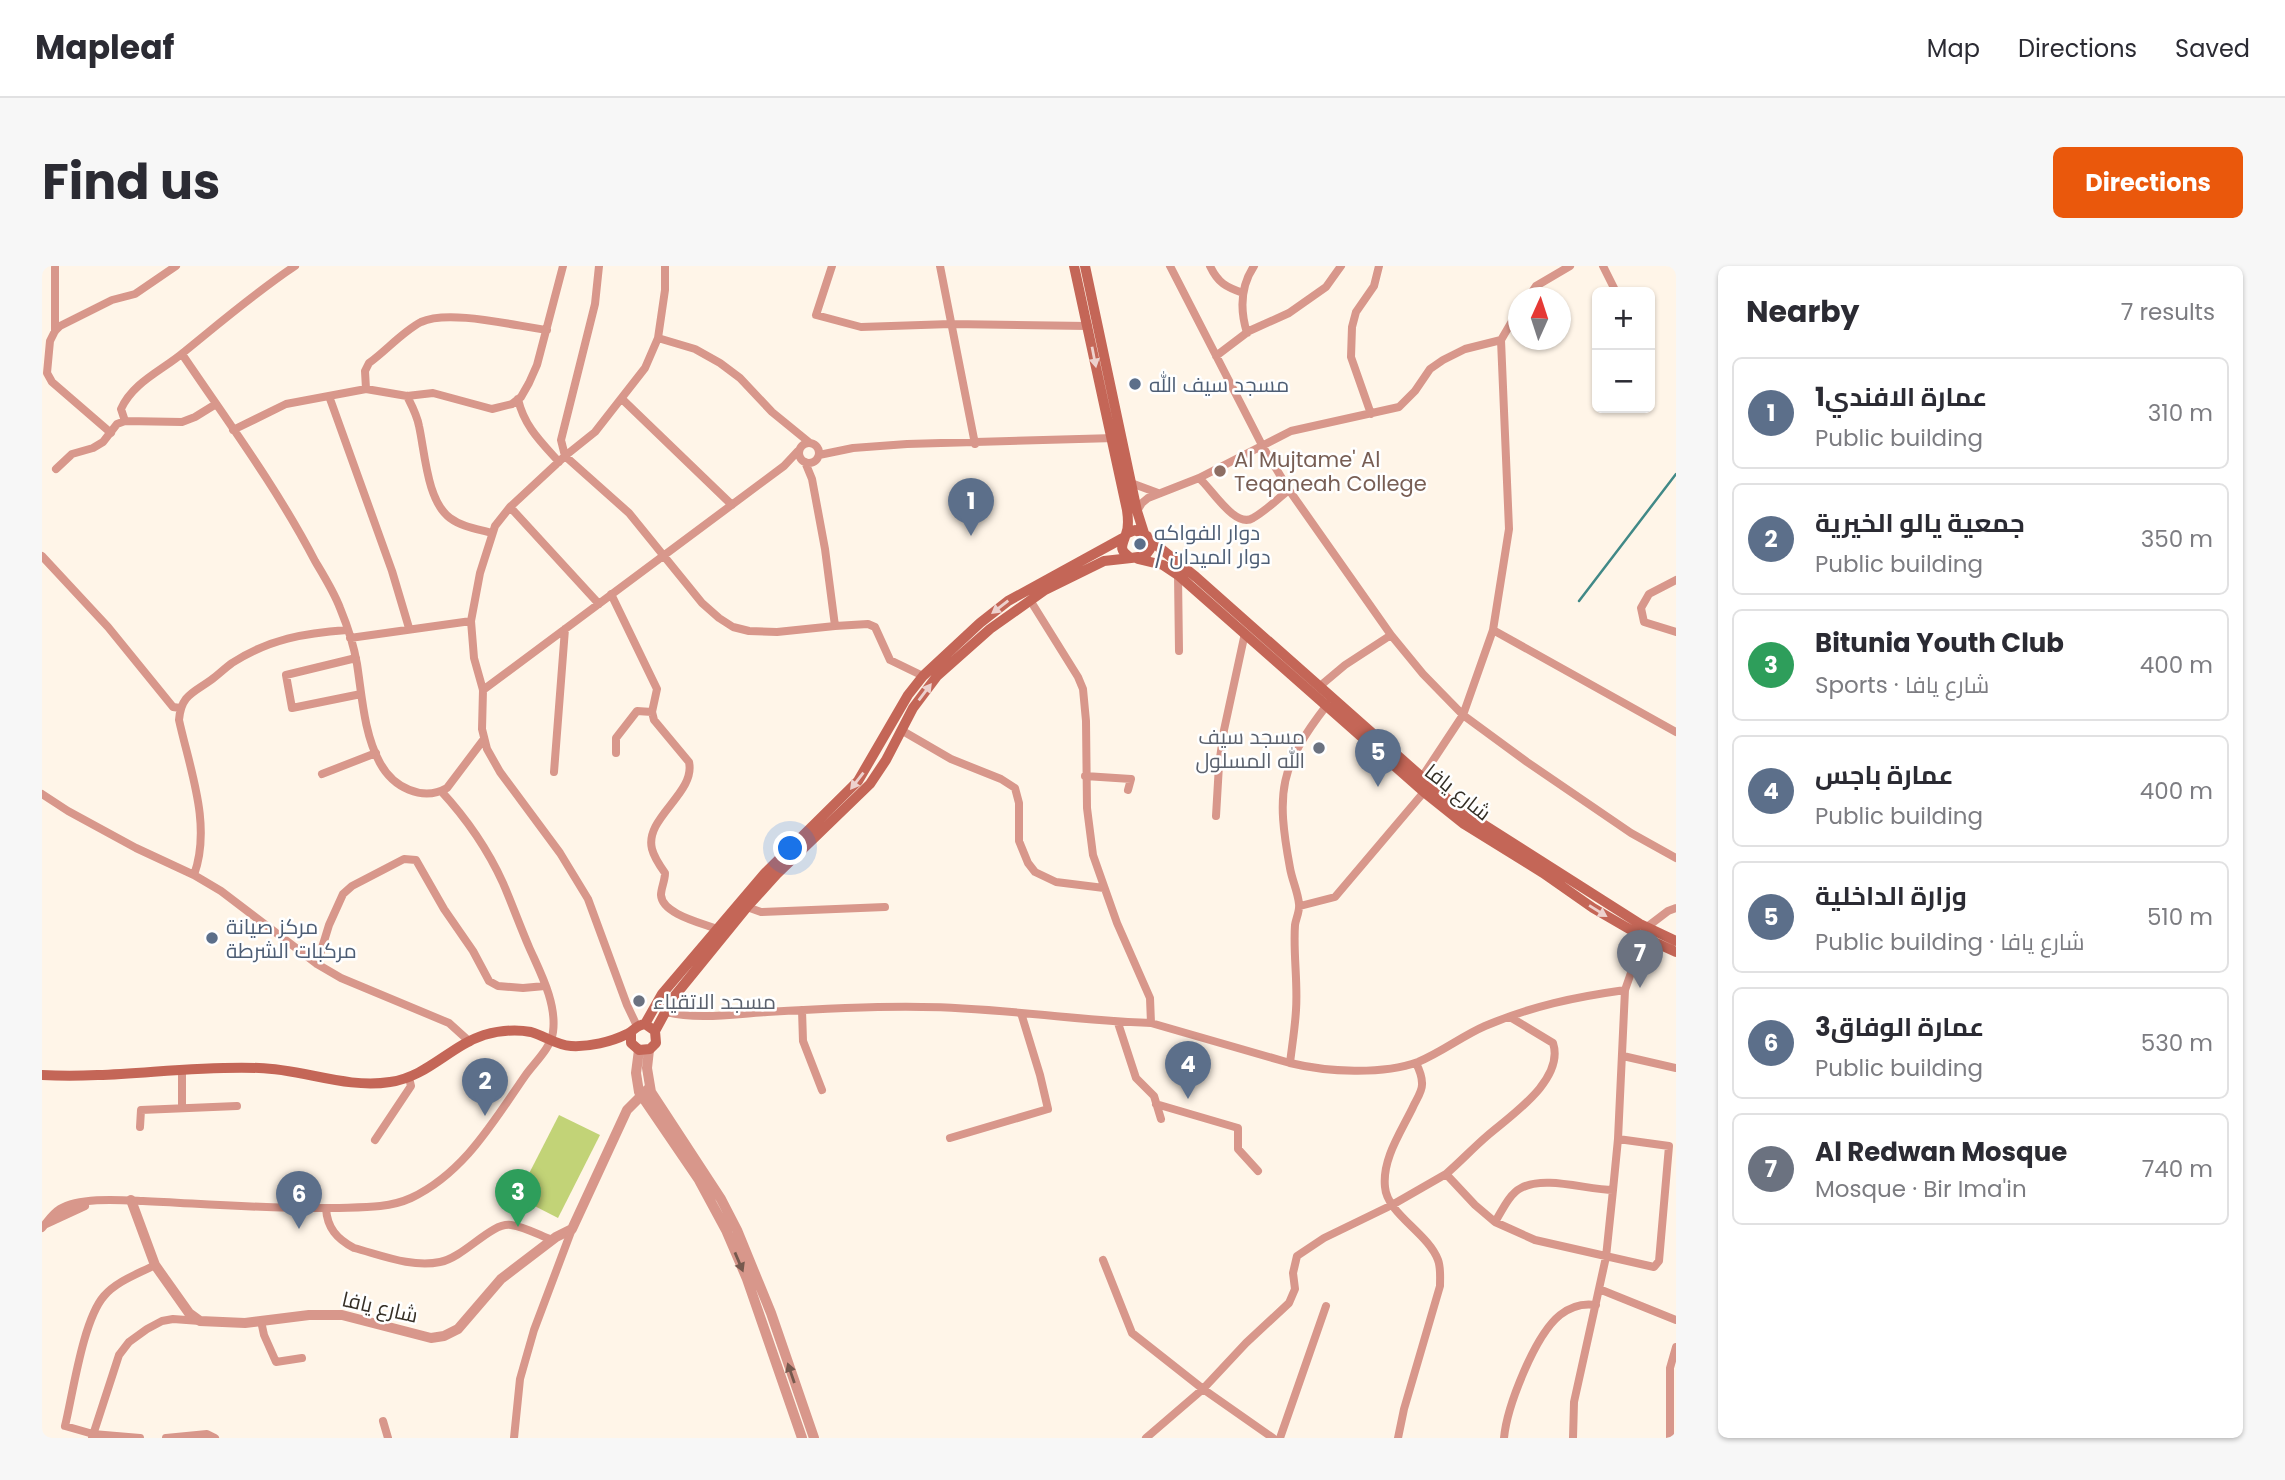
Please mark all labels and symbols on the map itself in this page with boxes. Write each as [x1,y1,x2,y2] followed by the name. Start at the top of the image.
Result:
[1508,287,1571,350] north arrow
[1088,346,1099,368] one-way arrow
[1149,370,1289,399] place label: مسجد سيف الله
[1127,376,1143,392] marker: مسجد سيف الله
[1234,445,1427,498] place label: Al Mujtame' Al Teqaneah College
[1212,463,1228,479] marker: Al Mujtame' Al Teqaneah College
[948,478,994,536] pin: 1
[1154,518,1271,571] place label: دوار الفواكه / دوار الميدان
[1132,536,1148,552] marker: دوار الفواكه / دوار الميدان
[991,600,1009,614] one-way arrow
[917,684,932,702] one-way arrow
[1195,722,1305,775] place label: مسجد سيف الله المسلول
[1355,729,1401,787] pin: 5
[1311,740,1327,756] marker: مسجد سيف الله المسلول
[1419,757,1497,827] street label: شارع يافا
[849,771,864,789] one-way arrow
[773,831,807,865] your location
[1589,904,1608,917] one-way arrow
[226,912,357,965] place label: مركز صيانة مركبات الشرطة
[204,930,220,946] marker: مركز صيانة مركبات الشرطة
[1617,930,1663,988] pin: 7
[653,987,776,1016] place label: مسجد الاتقياء
[631,993,647,1009] marker: مسجد الاتقياء
[1165,1041,1211,1099] pin: 4
[462,1058,508,1116] pin: 2
[495,1169,541,1227] pin: 3
[276,1171,322,1229] pin: 6
[734,1251,745,1272] one-way arrow
[339,1284,421,1330] street label: شارع يافا
[785,1363,796,1384] one-way arrow

